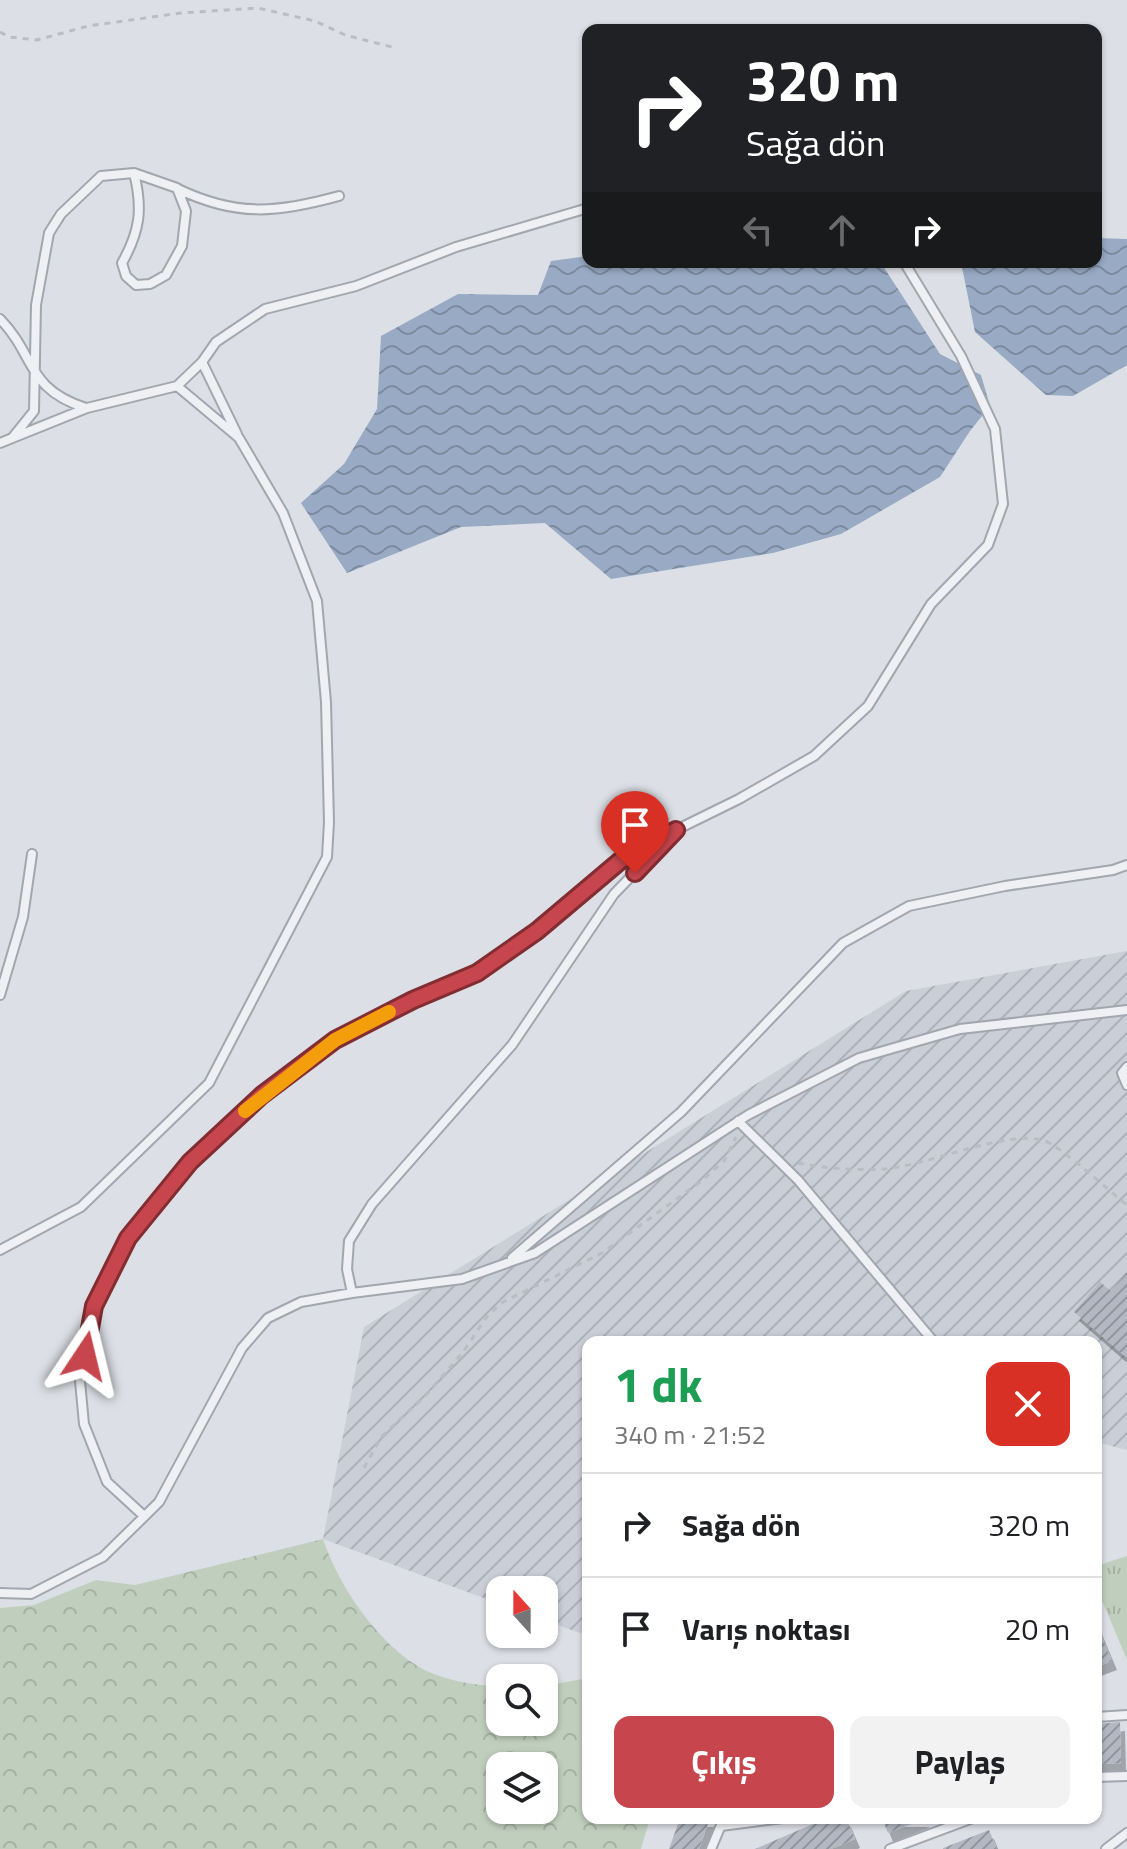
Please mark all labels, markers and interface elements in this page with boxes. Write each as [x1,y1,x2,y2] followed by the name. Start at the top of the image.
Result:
[746,38,899,123] text: 320 m
[614,56,718,160] icon: right
[746,115,885,170] text: Sağa dön
[736,208,780,252] icon: left
[820,208,864,252] icon: ahead
[904,208,948,252] icon: right
[601,791,669,873] pin
[613,803,657,847] icon: arrive
[43,1314,127,1398] position arrow
[614,1348,703,1421] text: 1 dk
[986,1362,1070,1446] button: close
[614,1415,766,1454] text: 340 m · 21:52
[682,1502,801,1548] text: Sağa dön
[988,1502,1070,1548] text: 320 m
[614,1503,658,1547] icon: right
[486,1576,558,1648] north arrow
[486,1576,558,1824] map controls
[682,1606,851,1652] text: Varış noktası
[1005,1606,1070,1652] text: 20 m
[614,1607,658,1651] icon: arrive
[486,1664,558,1736] button: search
[614,1716,834,1808] button: Çıkış
[850,1716,1070,1808] button: Paylaş
[486,1752,558,1824] button: layers

